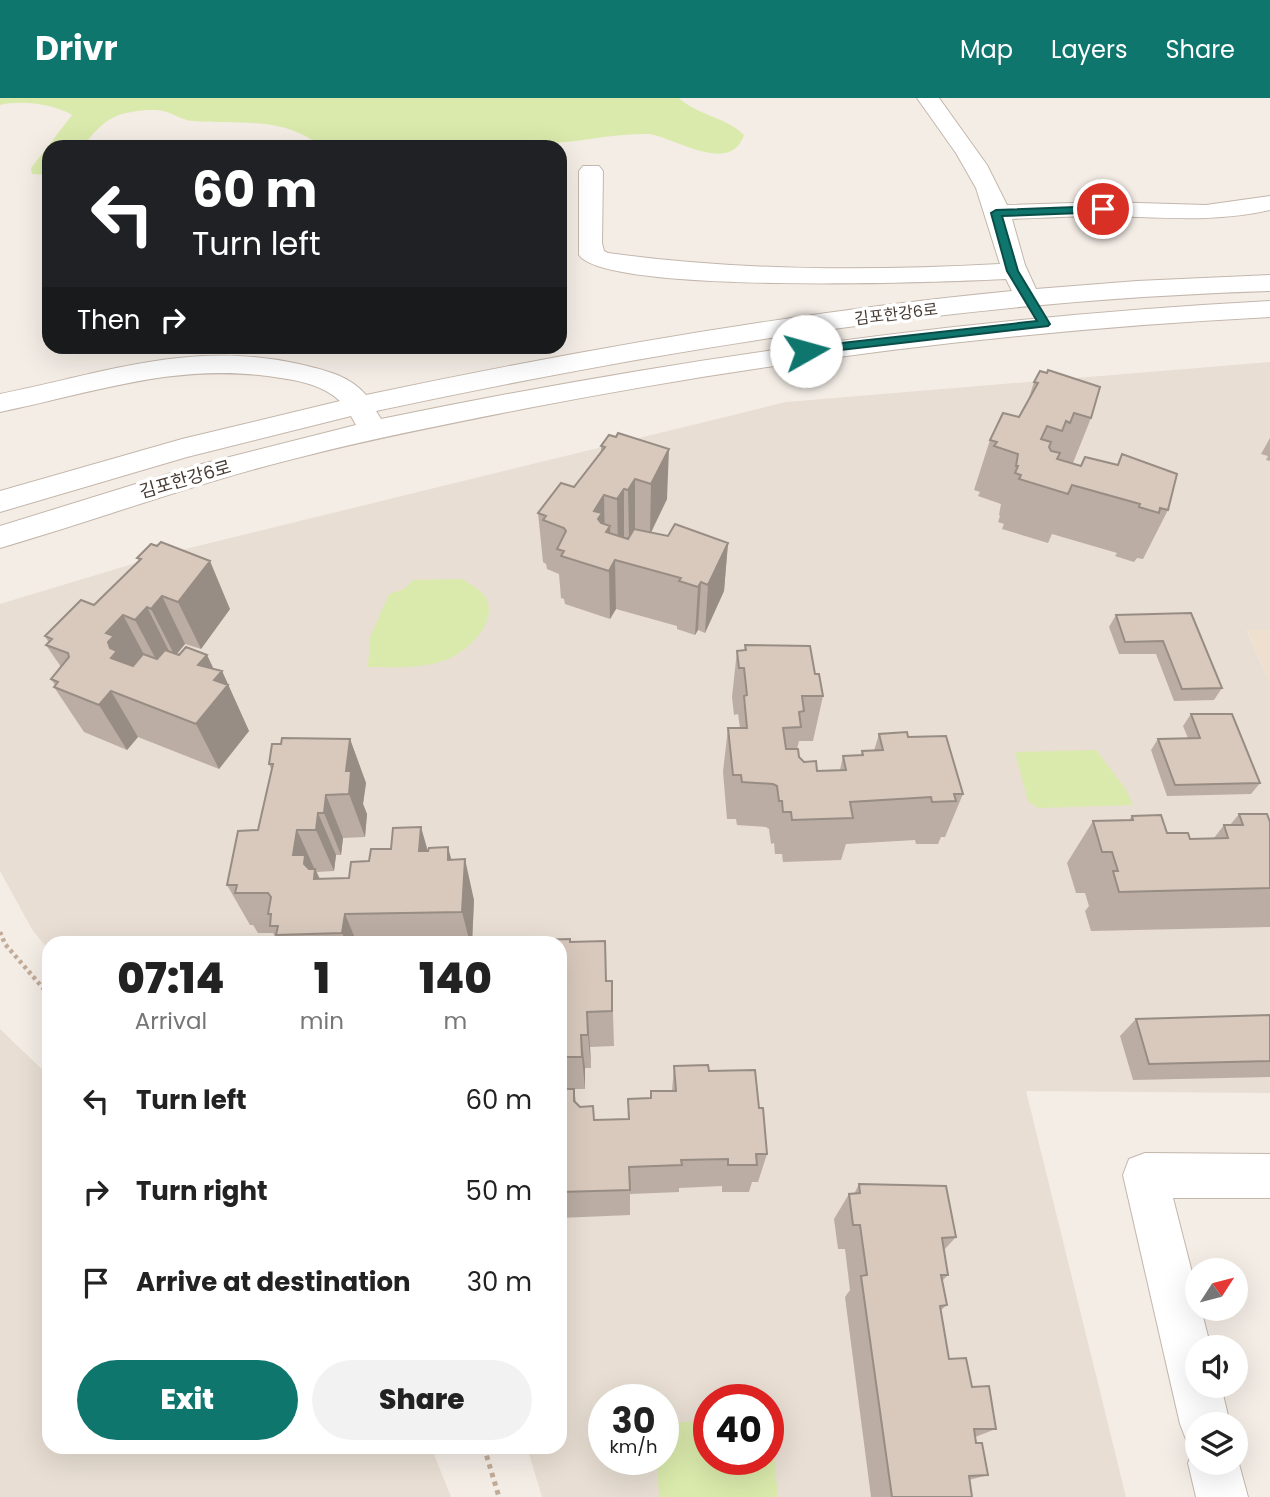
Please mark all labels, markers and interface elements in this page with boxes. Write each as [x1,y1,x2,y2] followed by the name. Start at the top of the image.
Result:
[35,25,118,72] text: Drivr
[960,33,1013,66] text: Map
[1051,33,1127,66] text: Layers
[1165,33,1235,66] text: Share
[192,156,317,224] text: 60 m
[77,168,168,259] icon: left
[1073,179,1133,239] pin
[1084,190,1122,228] icon: arrive
[192,221,321,266] text: Turn left
[853,297,939,331] street label: 김포한강6로
[154,301,192,339] icon: right
[77,302,140,338] text: Then
[769,314,843,388] position arrow
[136,454,234,504] street label: 김포한강6로
[117,949,225,1008] text: 07:14
[314,949,330,1008] text: 1
[419,949,492,1008] text: 140
[135,1005,207,1037] text: Arrival
[300,1005,344,1037] text: min
[444,1005,467,1037] text: m
[77,1082,115,1120] icon: left
[136,1082,247,1118] text: Turn left
[465,1082,532,1118] text: 60 m
[77,1173,115,1211] icon: right
[136,1173,268,1209] text: Turn right
[466,1173,532,1209] text: 50 m
[1185,1258,1248,1321] north arrow
[1185,1258,1248,1475] map controls
[77,1264,115,1302] icon: arrive
[136,1264,411,1300] text: Arrive at destination
[467,1264,532,1300] text: 30 m
[1185,1335,1248,1398] button: sound
[77,1360,298,1440] button: Exit
[312,1360,532,1440] button: Share
[693,1384,784,1475] speed limit sign: 40
[612,1396,656,1445] text: 30
[1185,1412,1248,1475] button: layers
[610,1434,657,1459] text: km/h

